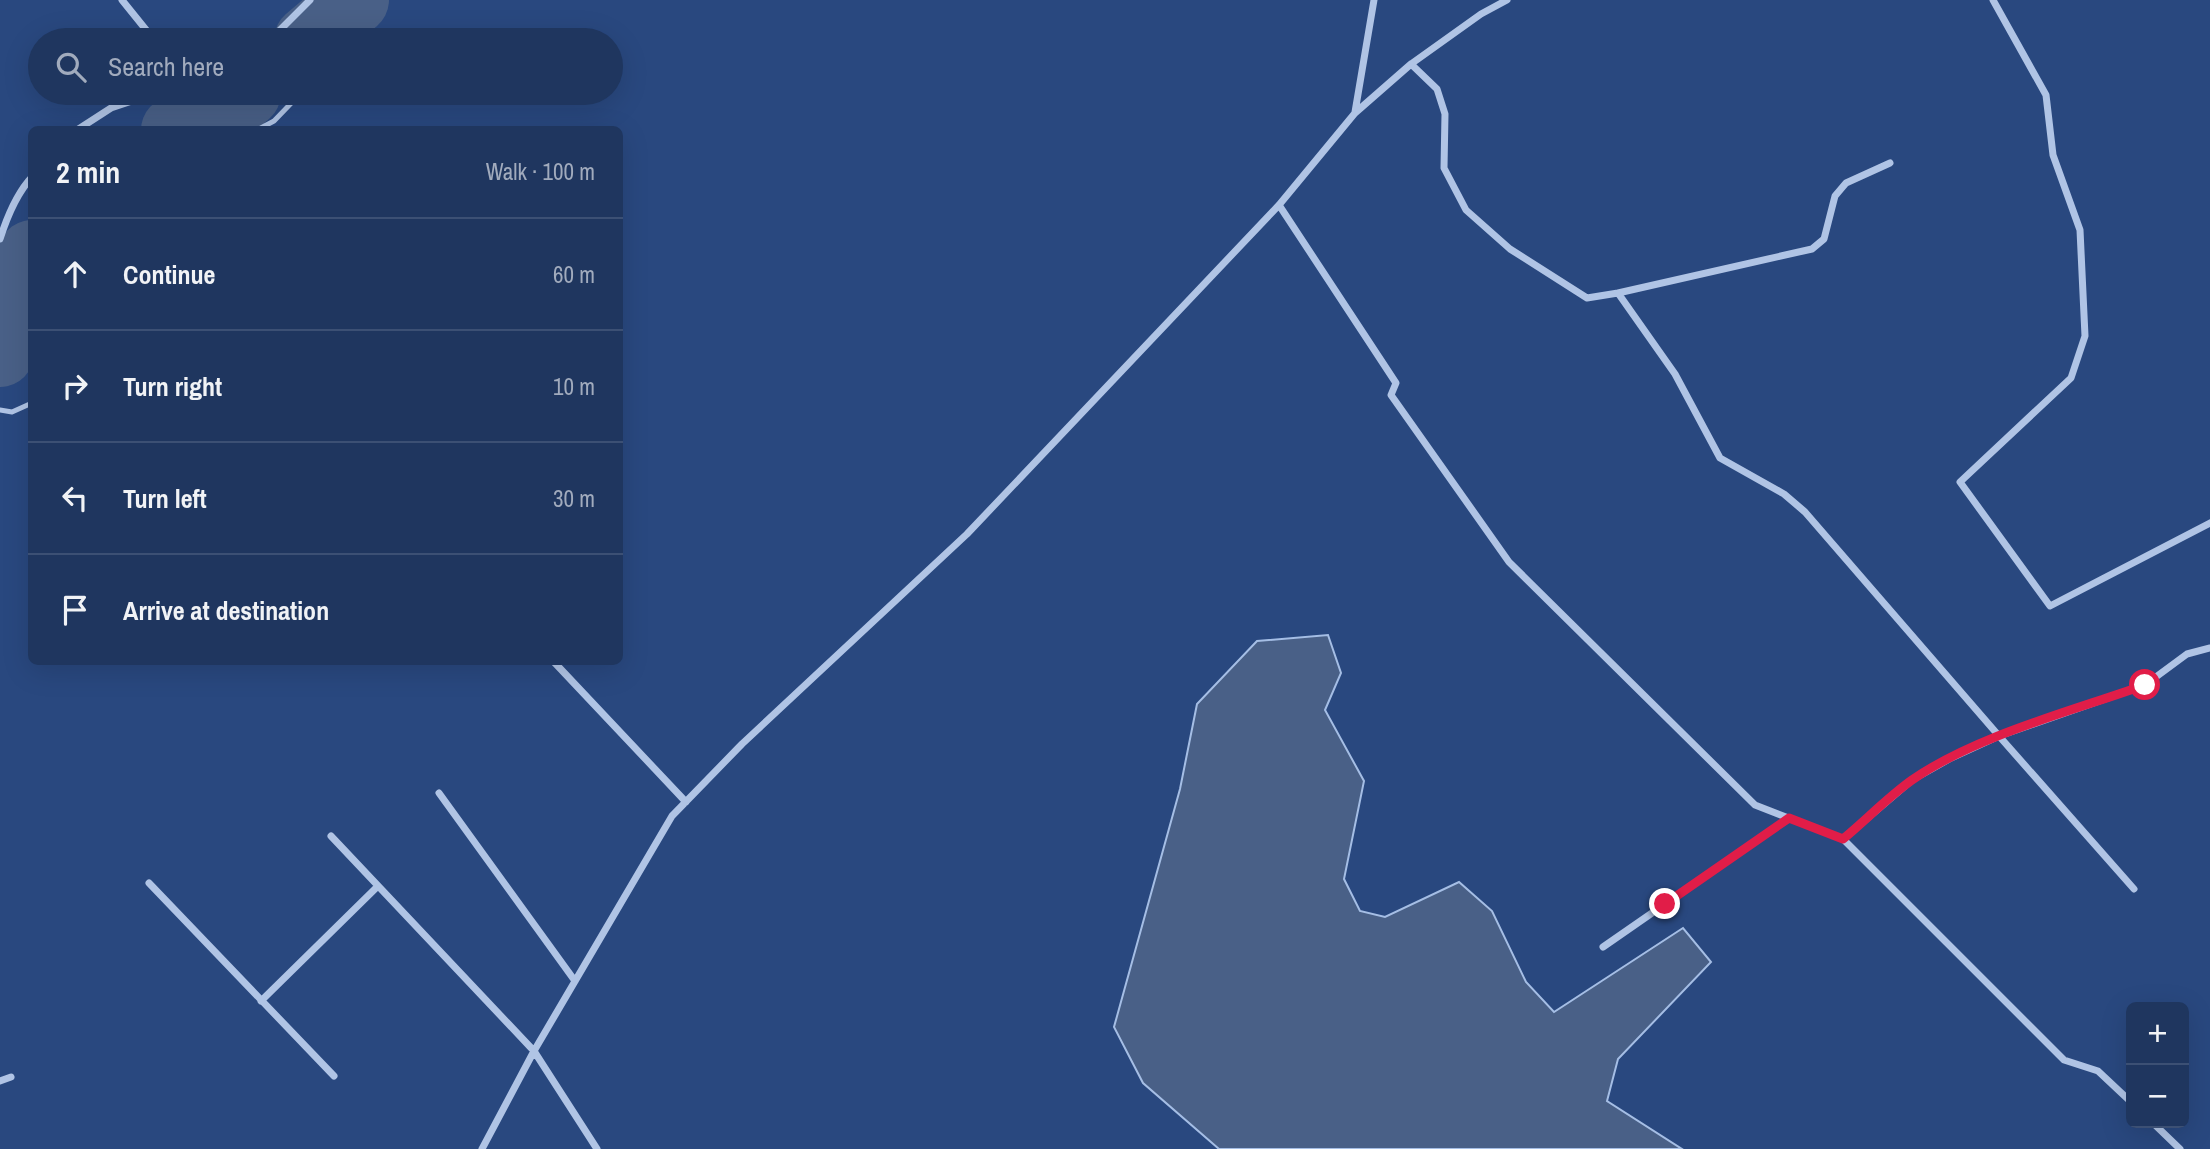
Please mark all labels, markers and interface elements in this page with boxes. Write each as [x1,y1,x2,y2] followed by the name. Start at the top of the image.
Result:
[28,28,623,105] search box
[52,48,90,86] icon: search
[108,49,224,84] text: Search here
[56,152,120,192] text: 2 min
[486,156,595,187] text: Walk · 100 m
[56,255,94,293] icon: ahead
[123,257,215,292] text: Continue
[553,259,595,290] text: 60 m
[56,367,94,405] icon: right
[123,369,222,404] text: Turn right
[553,371,595,402] text: 10 m
[56,479,94,517] icon: left
[123,481,207,516] text: Turn left
[553,483,595,514] text: 30 m
[56,591,94,629] icon: arrive
[123,593,329,628] text: Arrive at destination
[2129,669,2160,700] route start
[1649,888,1680,919] route end
[2126,1002,2189,1128] map controls
[2126,1002,2189,1065] button: +
[2126,1065,2189,1128] button: −

